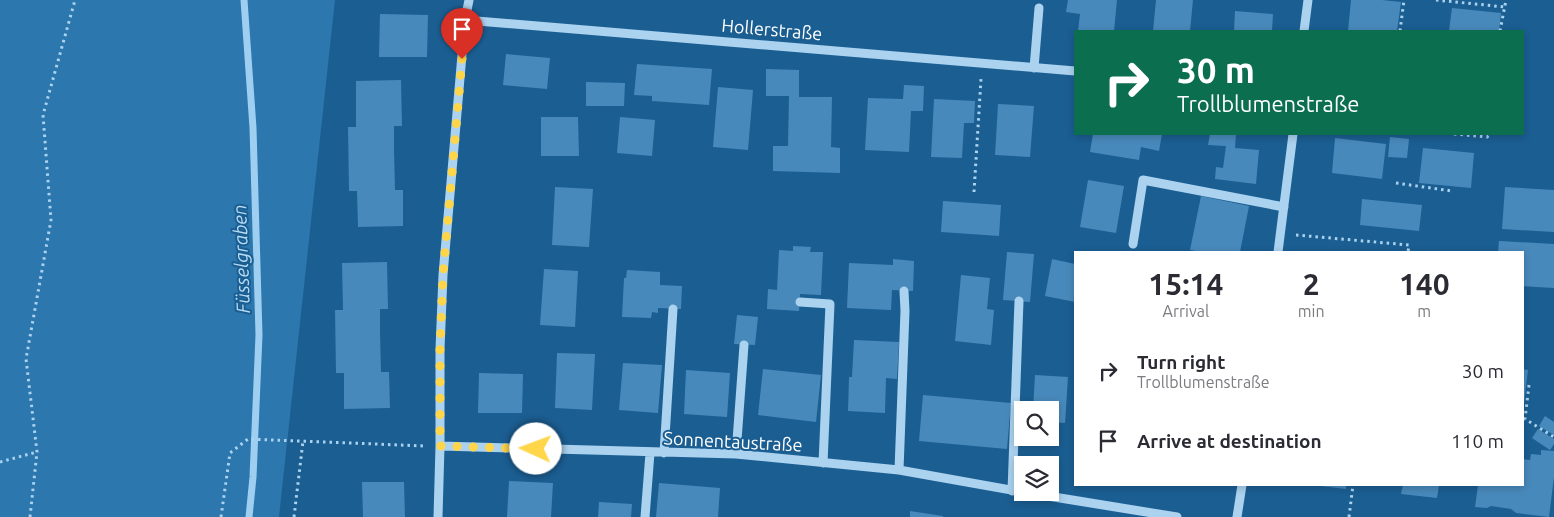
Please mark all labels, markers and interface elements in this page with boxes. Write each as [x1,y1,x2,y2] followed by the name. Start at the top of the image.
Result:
[441,8,483,59] pin
[448,15,476,43] icon: arrive
[721,15,823,43] street label: Hollerstraße
[1094,50,1159,115] icon: right
[1177,50,1255,90] text: 30 m
[1177,91,1359,116] text: Trollblumenstraße
[228,204,254,314] water label: Füsselgraben
[1148,267,1223,301] text: 15:14
[1303,267,1320,301] text: 2
[1399,267,1450,301] text: 140
[1163,302,1209,320] text: Arrival
[1298,302,1325,320] text: min
[1417,302,1431,320] text: m
[1137,351,1225,373] text: Turn right
[1094,357,1122,385] icon: right
[1462,360,1504,382] text: 30 m
[1137,373,1270,391] text: Trollblumenstraße
[1014,401,1059,501] map controls
[1014,401,1059,446] button: search
[509,422,561,474] position arrow
[663,427,803,455] street label: Sonnentaustraße
[1094,427,1122,455] icon: arrive
[1137,430,1322,452] text: Arrive at destination
[1451,430,1504,452] text: 110 m
[1014,456,1059,501] button: layers

